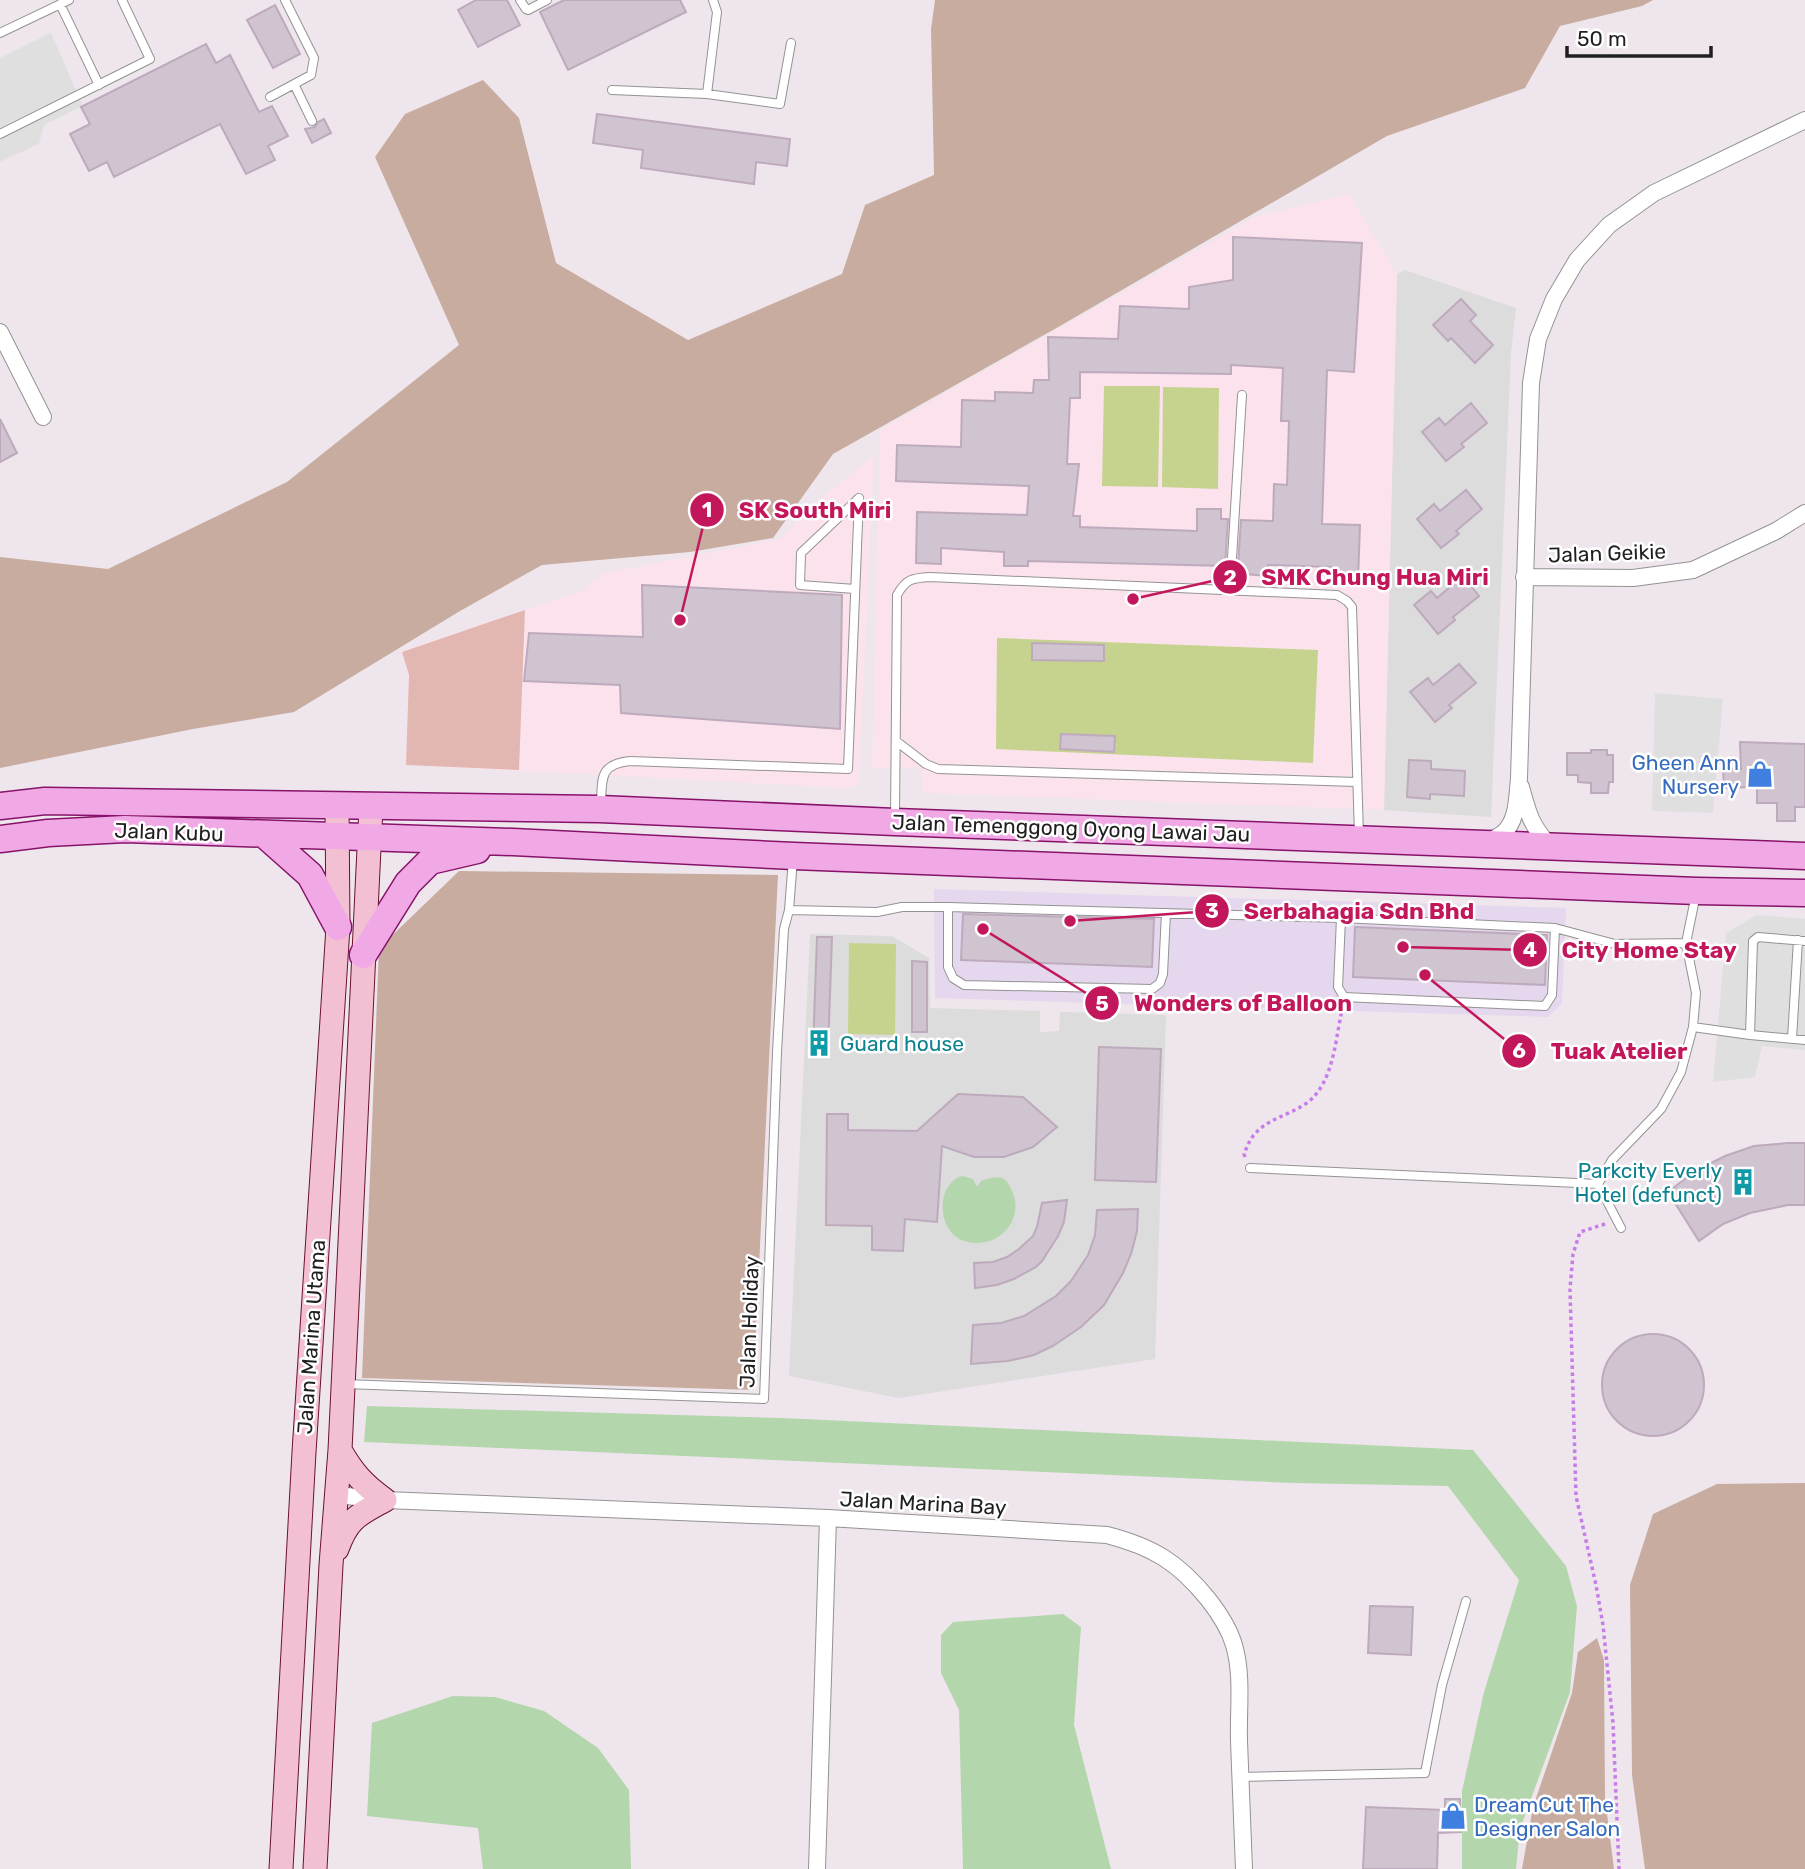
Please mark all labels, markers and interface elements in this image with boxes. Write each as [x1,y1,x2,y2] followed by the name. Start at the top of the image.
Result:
[1567,14,1710,58] scale bar
[1577,26,1627,51] text: 50 m
[689,488,905,532] callout: SK South Miri
[739,496,891,524] text: SK South Miri
[702,497,712,522] text: 1
[1547,538,1667,568] street label: Jalan Geikie
[1212,555,1503,599] callout: SMK Chung Hua Miri
[1261,563,1489,591] text: SMK Chung Hua Miri
[1223,565,1237,590] text: 2
[1632,750,1739,799] place label: Gheen Ann Nursery
[1745,759,1775,789] shop icon: Gheen Ann Nursery
[891,809,1251,847] street label: Jalan Temenggong Oyong Lawai Jau
[114,818,224,846] street label: Jalan Kubu
[1195,889,1488,933] callout: Serbahagia Sdn Bhd
[1244,897,1474,925] text: Serbahagia Sdn Bhd
[1205,898,1219,923] text: 3
[1513,928,1751,972] callout: City Home Stay
[1561,936,1737,964] text: City Home Stay
[1523,937,1537,962] text: 4
[1085,981,1366,1025] callout: Wonders of Balloon
[1134,989,1352,1017] text: Wonders of Balloon
[1095,991,1109,1016] text: 5
[804,1028,834,1058] building icon: Guard house
[1502,1029,1702,1073] callout: Tuak Atelier
[840,1031,964,1056] place label: Guard house
[1551,1037,1688,1065] text: Tuak Atelier
[1512,1038,1526,1063] text: 6
[1574,1158,1722,1207] place label: Parkcity Everly Hotel (defunct)
[1728,1167,1758,1197] building icon: Parkcity Everly Hotel (defunct)
[292,1239,330,1435] street label: Jalan Marina Utama
[734,1255,764,1388] street label: Jalan Holiday
[839,1486,1008,1520] street label: Jalan Marina Bay
[1474,1792,1620,1841] place label: DreamCut The Designer Salon
[1438,1801,1468,1831] shop icon: DreamCut The Designer Salon

